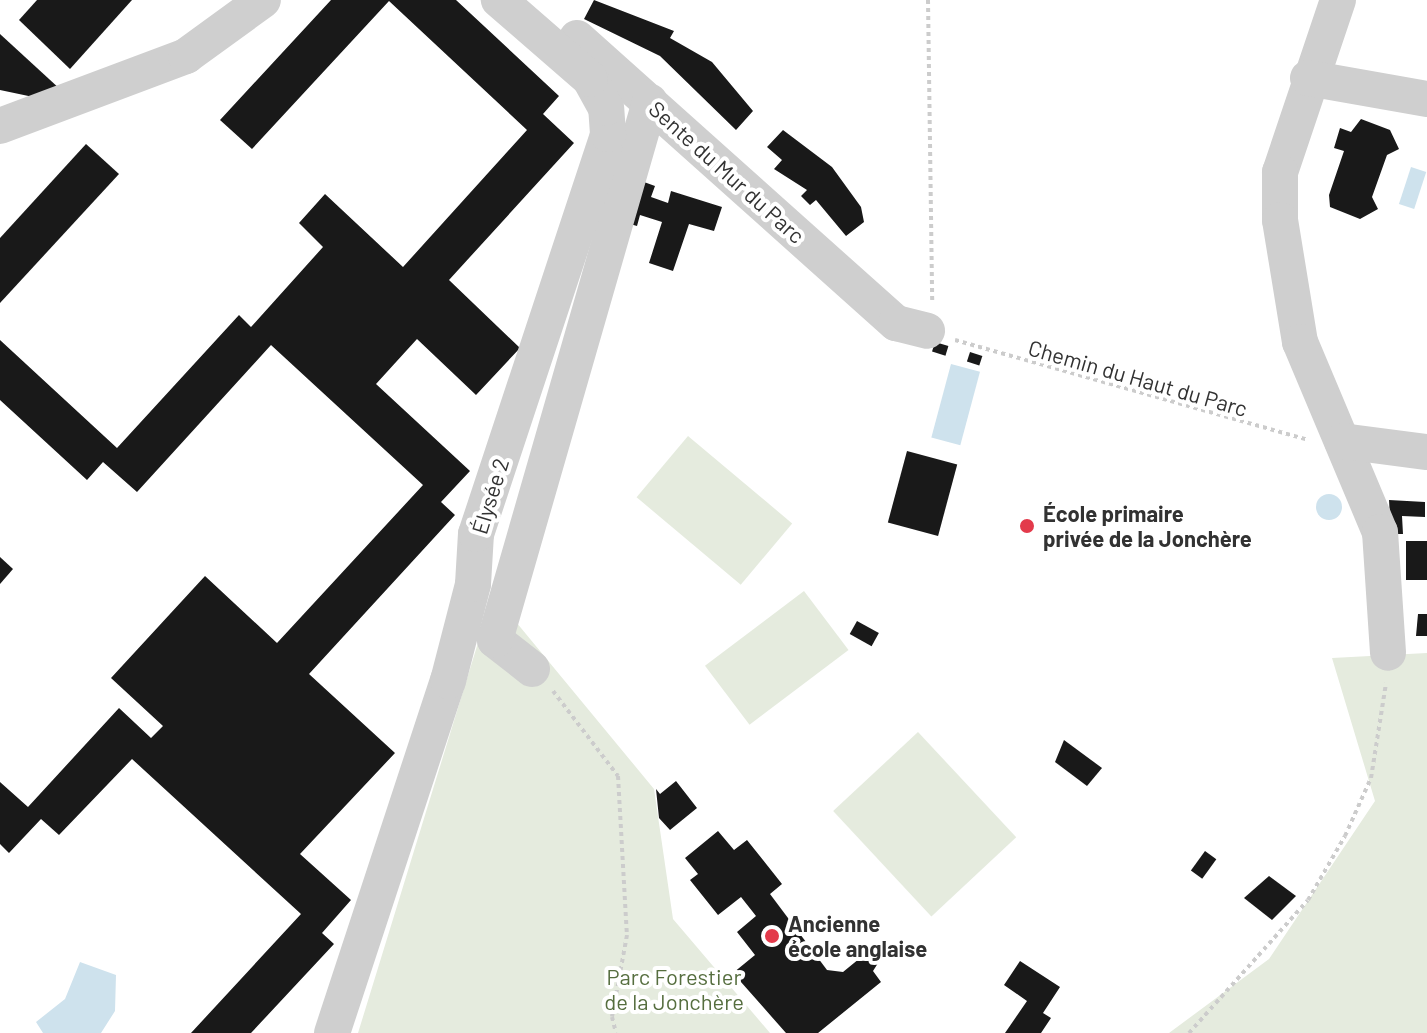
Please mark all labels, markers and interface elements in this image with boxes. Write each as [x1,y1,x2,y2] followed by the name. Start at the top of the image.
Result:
[644,95,810,249] street label: Sente du Mur du Parc
[1025,334,1251,422] street label: Chemin du Haut du Parc
[466,455,514,537] street label: Élysée 2
[1043,500,1252,552] place label: École primaire privée de la Jonchère
[1018,517,1036,535] marker: École primaire privée de la Jonchère
[788,910,927,962] place label: Ancienne école anglaise
[763,927,781,945] marker: Ancienne école anglaise
[604,963,744,1014] park label: Parc Forestier de la Jonchère

